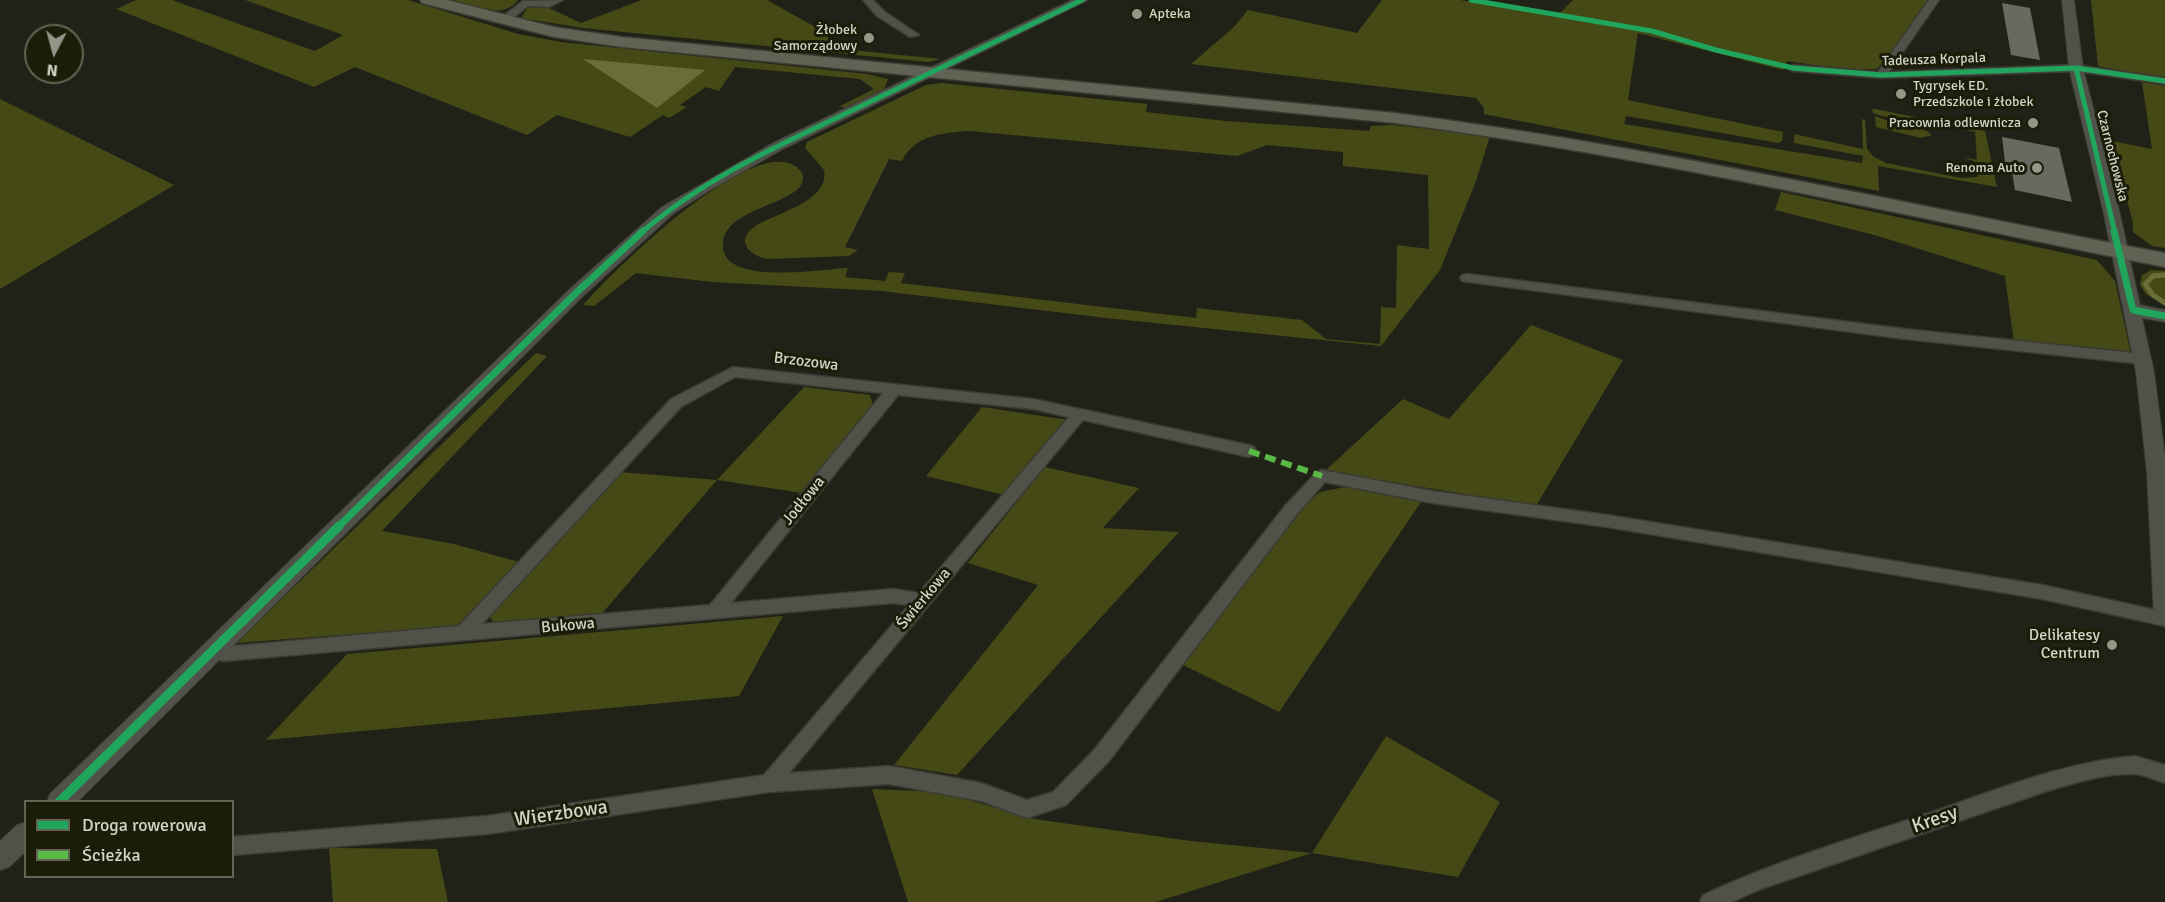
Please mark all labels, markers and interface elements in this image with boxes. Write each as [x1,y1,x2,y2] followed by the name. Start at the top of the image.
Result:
[1149,6,1191,22] place label: Apteka
[1130,7,1144,21] marker: Apteka
[774,22,857,54] place label: Żłobek Samorządowy
[24,24,84,84] north arrow
[862,31,876,45] marker: Żłobek Samorządowy
[1882,50,1986,70] street label: Tadeusza Korpala
[46,59,59,80] text: N
[1913,78,2033,110] place label: Tygrysek ED. Przedszkole i żłobek
[1894,87,1908,101] marker: Tygrysek ED. Przedszkole i żłobek
[2093,109,2131,203] street label: Czarnochowska
[1889,115,2021,131] place label: Pracownia odlewnicza
[2026,116,2040,130] marker: Pracownia odlewnicza
[1945,160,2025,176] place label: Renoma Auto
[2030,161,2044,175] marker: Renoma Auto
[773,349,839,375] street label: Brzozowa
[779,473,829,529] street label: Jodłowa
[893,564,955,634] street label: Świerkowa
[540,614,596,638] street label: Bukowa
[2029,626,2100,664] place label: Delikatesy Centrum
[2105,638,2119,652] marker: Delikatesy Centrum
[513,796,609,832] street label: Wierzbowa
[24,800,234,878] legend
[1909,801,1961,839] street label: Kresy
[82,814,207,836] text: Droga rowerowa
[82,844,141,866] text: Ścieżka

